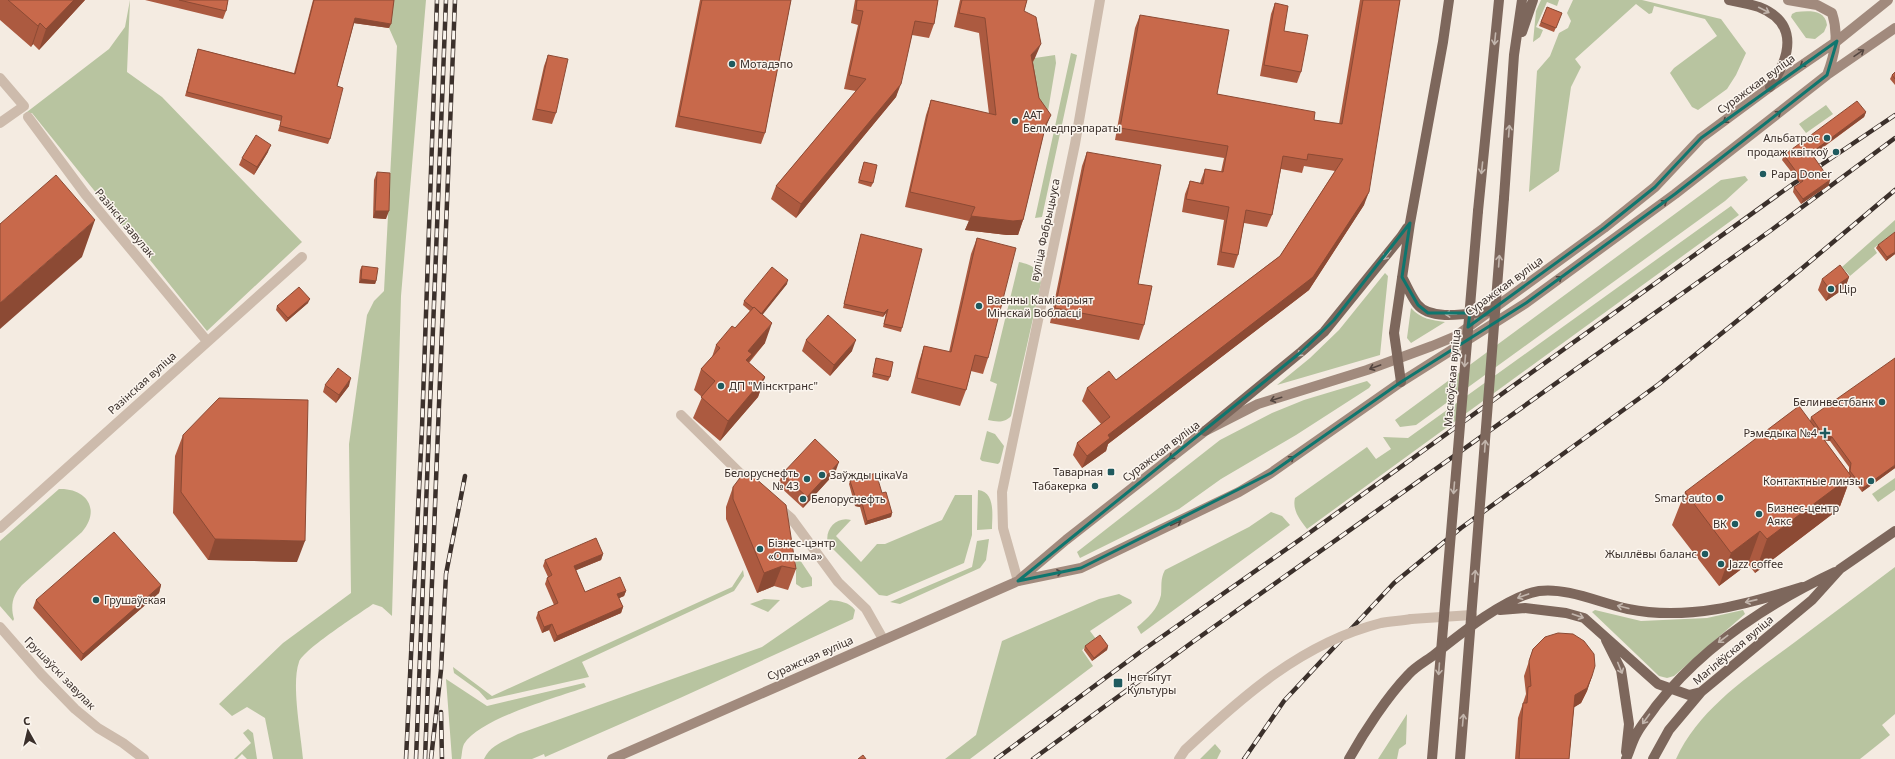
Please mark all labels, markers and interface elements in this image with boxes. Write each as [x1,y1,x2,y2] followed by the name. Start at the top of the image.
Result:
[1758,7,1770,14] one-way arrow
[1491,32,1499,45] one-way arrow
[1853,49,1864,57] one-way arrow
[1714,50,1798,117] street label: Суражская вуліца
[740,56,793,71] place label: Мотадэпо
[727,59,737,69] marker: Мотадэпо
[1799,59,1810,67] one-way arrow
[1023,107,1121,135] place label: ААТ Белмедпрэпараты
[1770,111,1781,119] one-way arrow
[1722,114,1733,123] one-way arrow
[1010,116,1020,126] marker: ААТ Белмедпрэпараты
[1505,125,1512,138] one-way arrow
[1763,130,1819,145] place label: Альбатрос
[1822,133,1832,143] marker: Альбатрос
[1747,144,1828,159] place label: продаж квіткоў
[1831,147,1841,157] marker: продаж квіткоў
[1478,161,1486,174] one-way arrow
[1771,166,1832,181] place label: Papa Doner
[1758,169,1768,179] marker: Papa Doner
[1026,177,1063,283] street label: вуліца Фабрыцыуса
[92,185,159,260] street label: Разінскі завулак
[1657,200,1668,208] one-way arrow
[1383,249,1392,260] one-way arrow
[1462,252,1546,319] street label: Суражская вуліца
[1496,255,1503,268] one-way arrow
[1552,276,1563,285] one-way arrow
[1839,281,1857,296] place label: Цір
[1826,284,1836,294] marker: Цір
[987,292,1093,320] place label: Ваенны Камісарыят Мінскай Вобласці
[974,301,984,311] marker: Ваенны Камісарыят Мінскай Вобласці
[1445,311,1458,318] one-way arrow
[1440,328,1463,428] street label: Маскоўская вуліца
[1297,347,1307,356] one-way arrow
[104,348,179,417] street label: Разінская вуліца
[1462,354,1469,367] one-way arrow
[1370,363,1382,371] one-way arrow
[729,378,818,393] place label: ДП "Мінсктранс"
[716,381,726,391] marker: ДП "Мінсктранс"
[1793,394,1874,409] place label: Белинвестбанк
[1269,396,1282,403] one-way arrow
[1877,397,1887,407] marker: Белинвестбанк
[1119,417,1202,485] street label: Суражская вуліца
[1743,425,1818,440] place label: Рэмедыка №4
[1820,428,1830,438] marker: Рэмедыка №4
[1481,440,1488,453] one-way arrow
[1168,451,1179,460] one-way arrow
[1284,456,1295,464] one-way arrow
[1053,464,1103,479] place label: Таварная
[724,465,799,493] place label: Белоруснефть № 43
[830,467,908,482] place label: Заўжды цікаVа
[1106,467,1116,477] marker: Таварная
[817,470,827,480] marker: Заўжды цікаVа
[1763,473,1863,488] place label: Контактные линзы
[802,474,812,484] marker: Белоруснефть № 43
[1866,476,1876,486] marker: Контактные линзы
[1032,478,1087,493] place label: Табакерка
[1090,481,1100,491] marker: Табакерка
[1451,481,1458,494] one-way arrow
[1655,490,1712,505] place label: Smart auto
[811,491,886,506] place label: Белоруснефть
[1715,493,1725,503] marker: Smart auto
[798,494,808,504] marker: Белоруснефть
[1767,500,1839,528] place label: Бизнес-центр Аякс
[1754,509,1764,519] marker: Бизнес-центр Аякс
[1713,516,1727,531] place label: ВК
[1169,519,1181,526] one-way arrow
[1730,519,1740,529] marker: ВК
[768,535,836,563] place label: Бізнес-цэнтр «Оптыма»
[755,544,765,554] marker: Бізнес-цэнтр «Оптыма»
[1605,546,1697,561] place label: Жыллёвы баланс
[1700,549,1710,559] marker: Жыллёвы баланс
[1728,556,1783,571] place label: Jazz coffee
[1716,559,1726,569] marker: Jazz coffee
[1050,568,1063,576] one-way arrow
[1471,570,1478,583] one-way arrow
[104,592,166,607] place label: Грушаўская
[1518,593,1530,601] one-way arrow
[91,595,101,605] marker: Грушаўская
[1745,598,1758,606] one-way arrow
[1617,603,1630,611] one-way arrow
[1689,611,1776,688] street label: Магілёўская вуліца
[1571,613,1583,621] one-way arrow
[764,632,855,683] street label: Суражская вуліца
[22,633,99,713] street label: Грушаўскі завулак
[1718,635,1729,644] one-way arrow
[1435,662,1442,675] one-way arrow
[1616,662,1624,674] one-way arrow
[1127,669,1176,697] place label: Інстытут Культуры
[1112,677,1124,689] marker: Інстытут Культуры
[8,711,48,751] north arrow
[22,713,31,729] text: С
[1459,714,1467,727] one-way arrow
[1642,714,1651,725] one-way arrow

